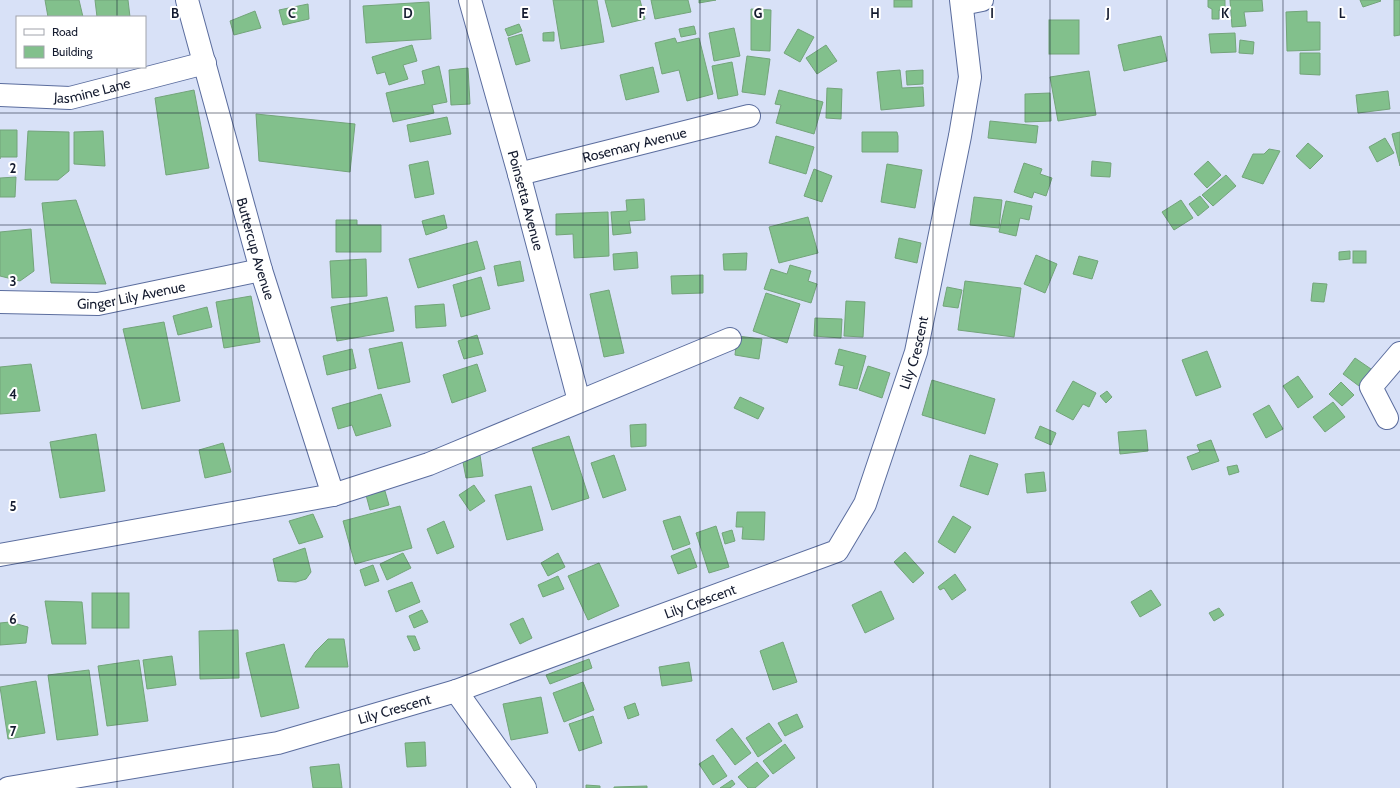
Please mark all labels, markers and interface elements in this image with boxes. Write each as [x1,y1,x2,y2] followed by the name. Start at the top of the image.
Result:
[171,5,179,21] text: B
[288,5,296,21] text: C
[403,5,413,21] text: D
[521,5,529,21] text: E
[639,5,646,21] text: F
[754,5,763,21] text: G
[870,5,880,21] text: H
[990,5,994,21] text: I
[1105,5,1110,21] text: J
[1221,5,1230,21] text: K
[1339,5,1346,21] text: L
[16,16,146,68] legend
[52,24,78,39] text: Road
[52,44,94,59] text: Building
[53,74,132,107] street label: Jasmine Lane
[580,123,688,167] street label: Rosemary Avenue
[504,148,548,252] street label: Poinsetta Avenue
[10,160,17,176] text: 2
[233,196,279,302] street label: Buttercup Avenue
[9,273,17,289] text: 3
[77,277,187,313] street label: Ginger Lily Avenue
[895,314,932,391] street label: Lily Crescent
[9,386,17,402] text: 4
[10,498,17,514] text: 5
[662,580,738,623] street label: Lily Crescent
[9,611,17,627] text: 6
[356,690,433,728] street label: Lily Crescent
[10,723,17,739] text: 7

